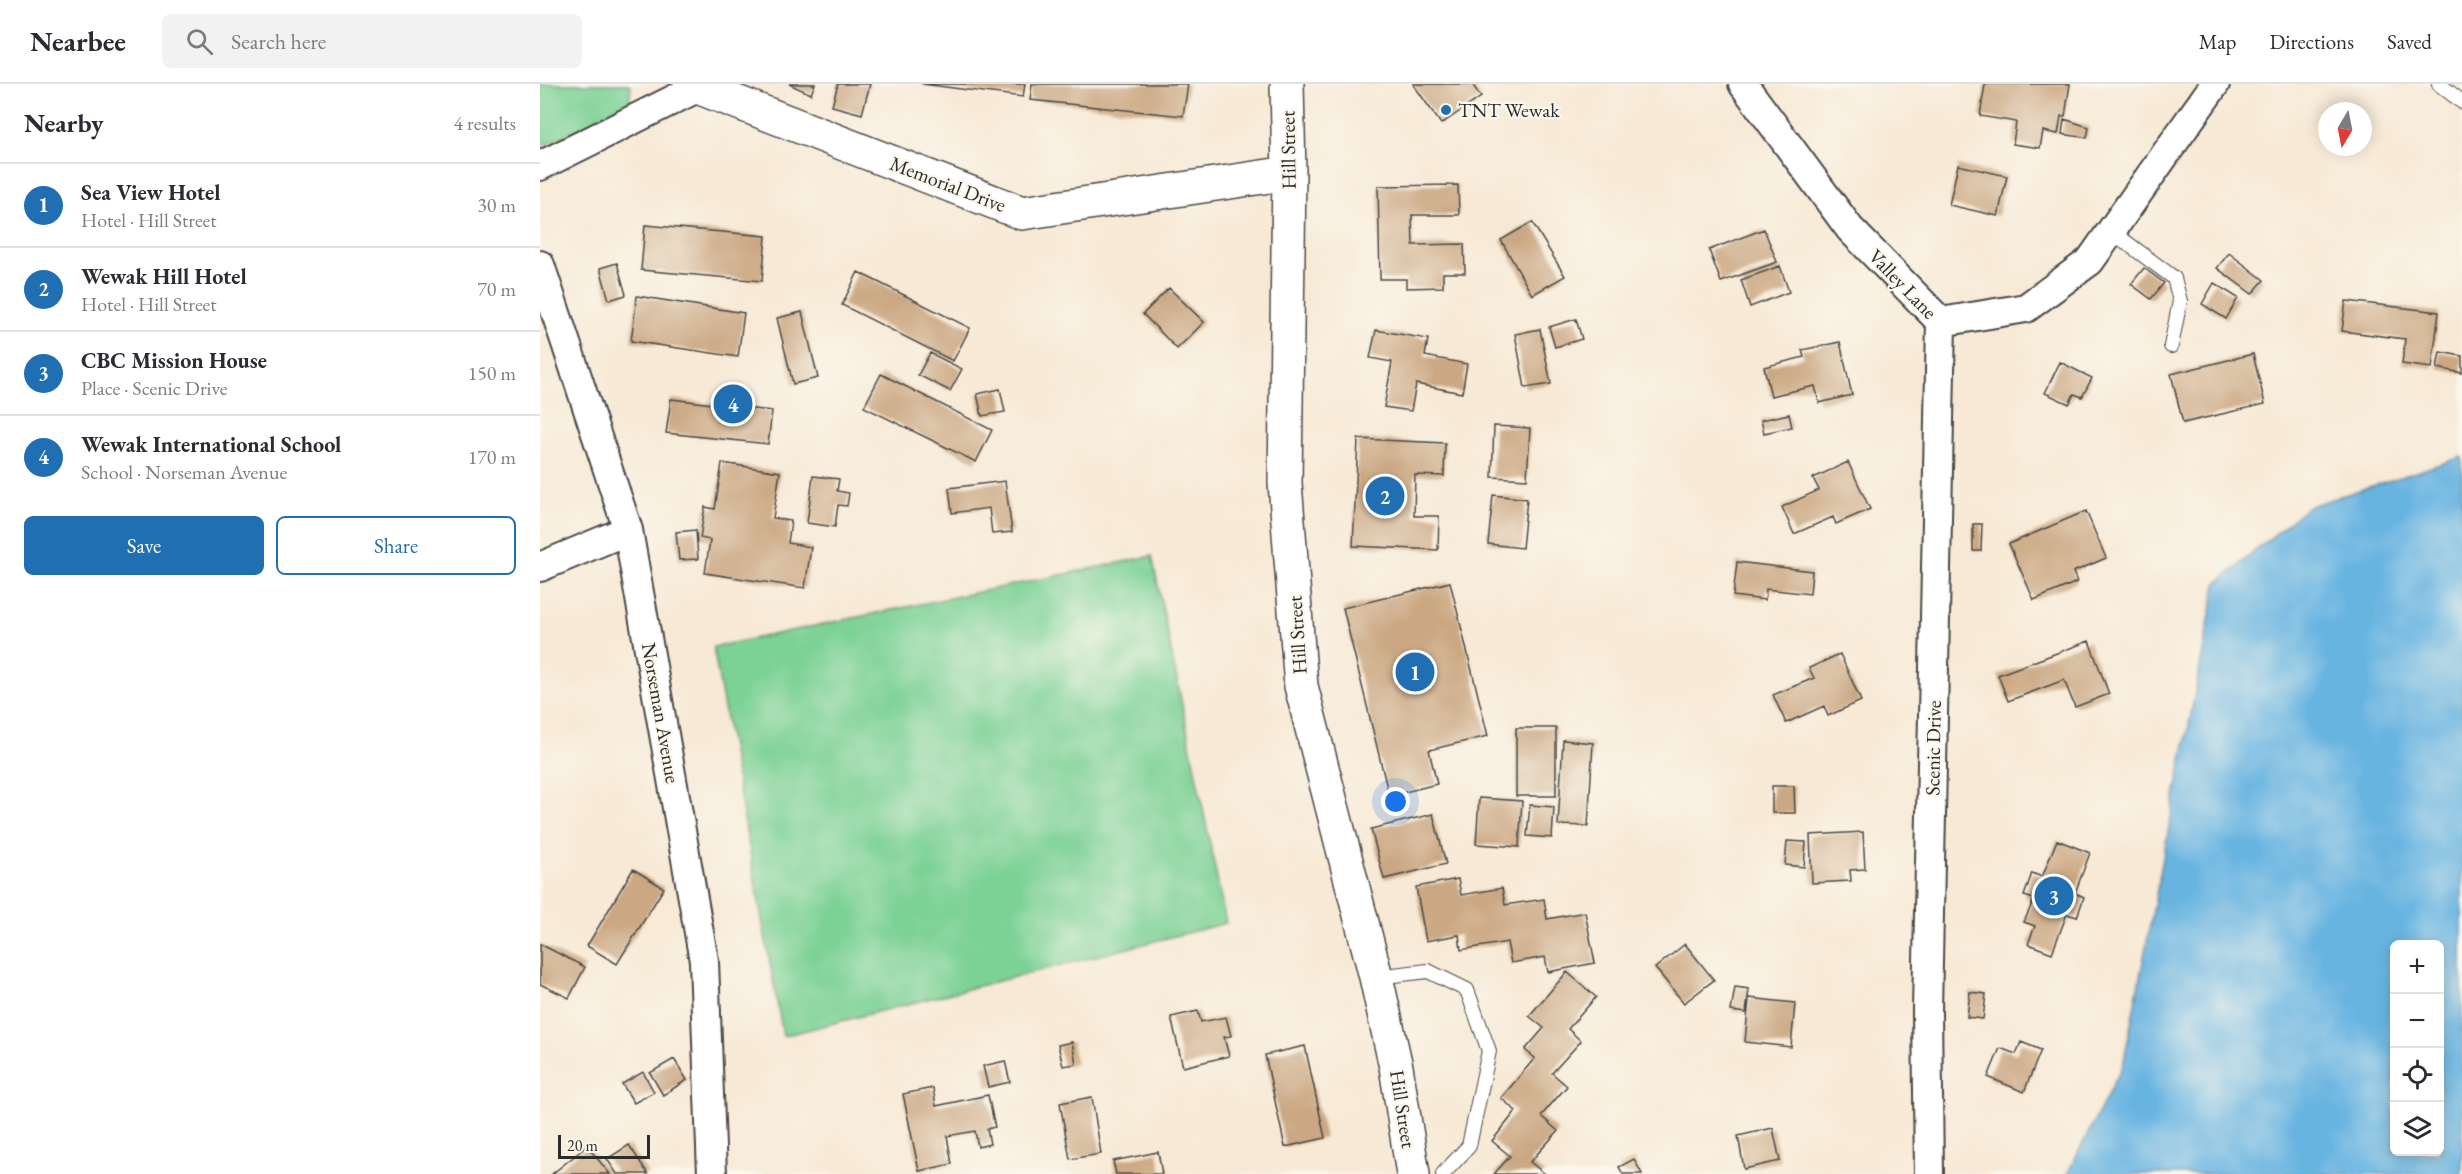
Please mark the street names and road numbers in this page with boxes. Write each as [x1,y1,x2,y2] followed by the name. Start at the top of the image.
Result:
[1274,110,1302,190] street label: Hill Street
[886,150,1010,218] street label: Memorial Drive
[1863,243,1943,325] street label: Valley Lane
[1281,594,1313,675] street label: Hill Street
[636,641,686,785] street label: Norseman Avenue
[1919,700,1947,796] street label: Scenic Drive
[1384,1068,1422,1151] street label: Hill Street

